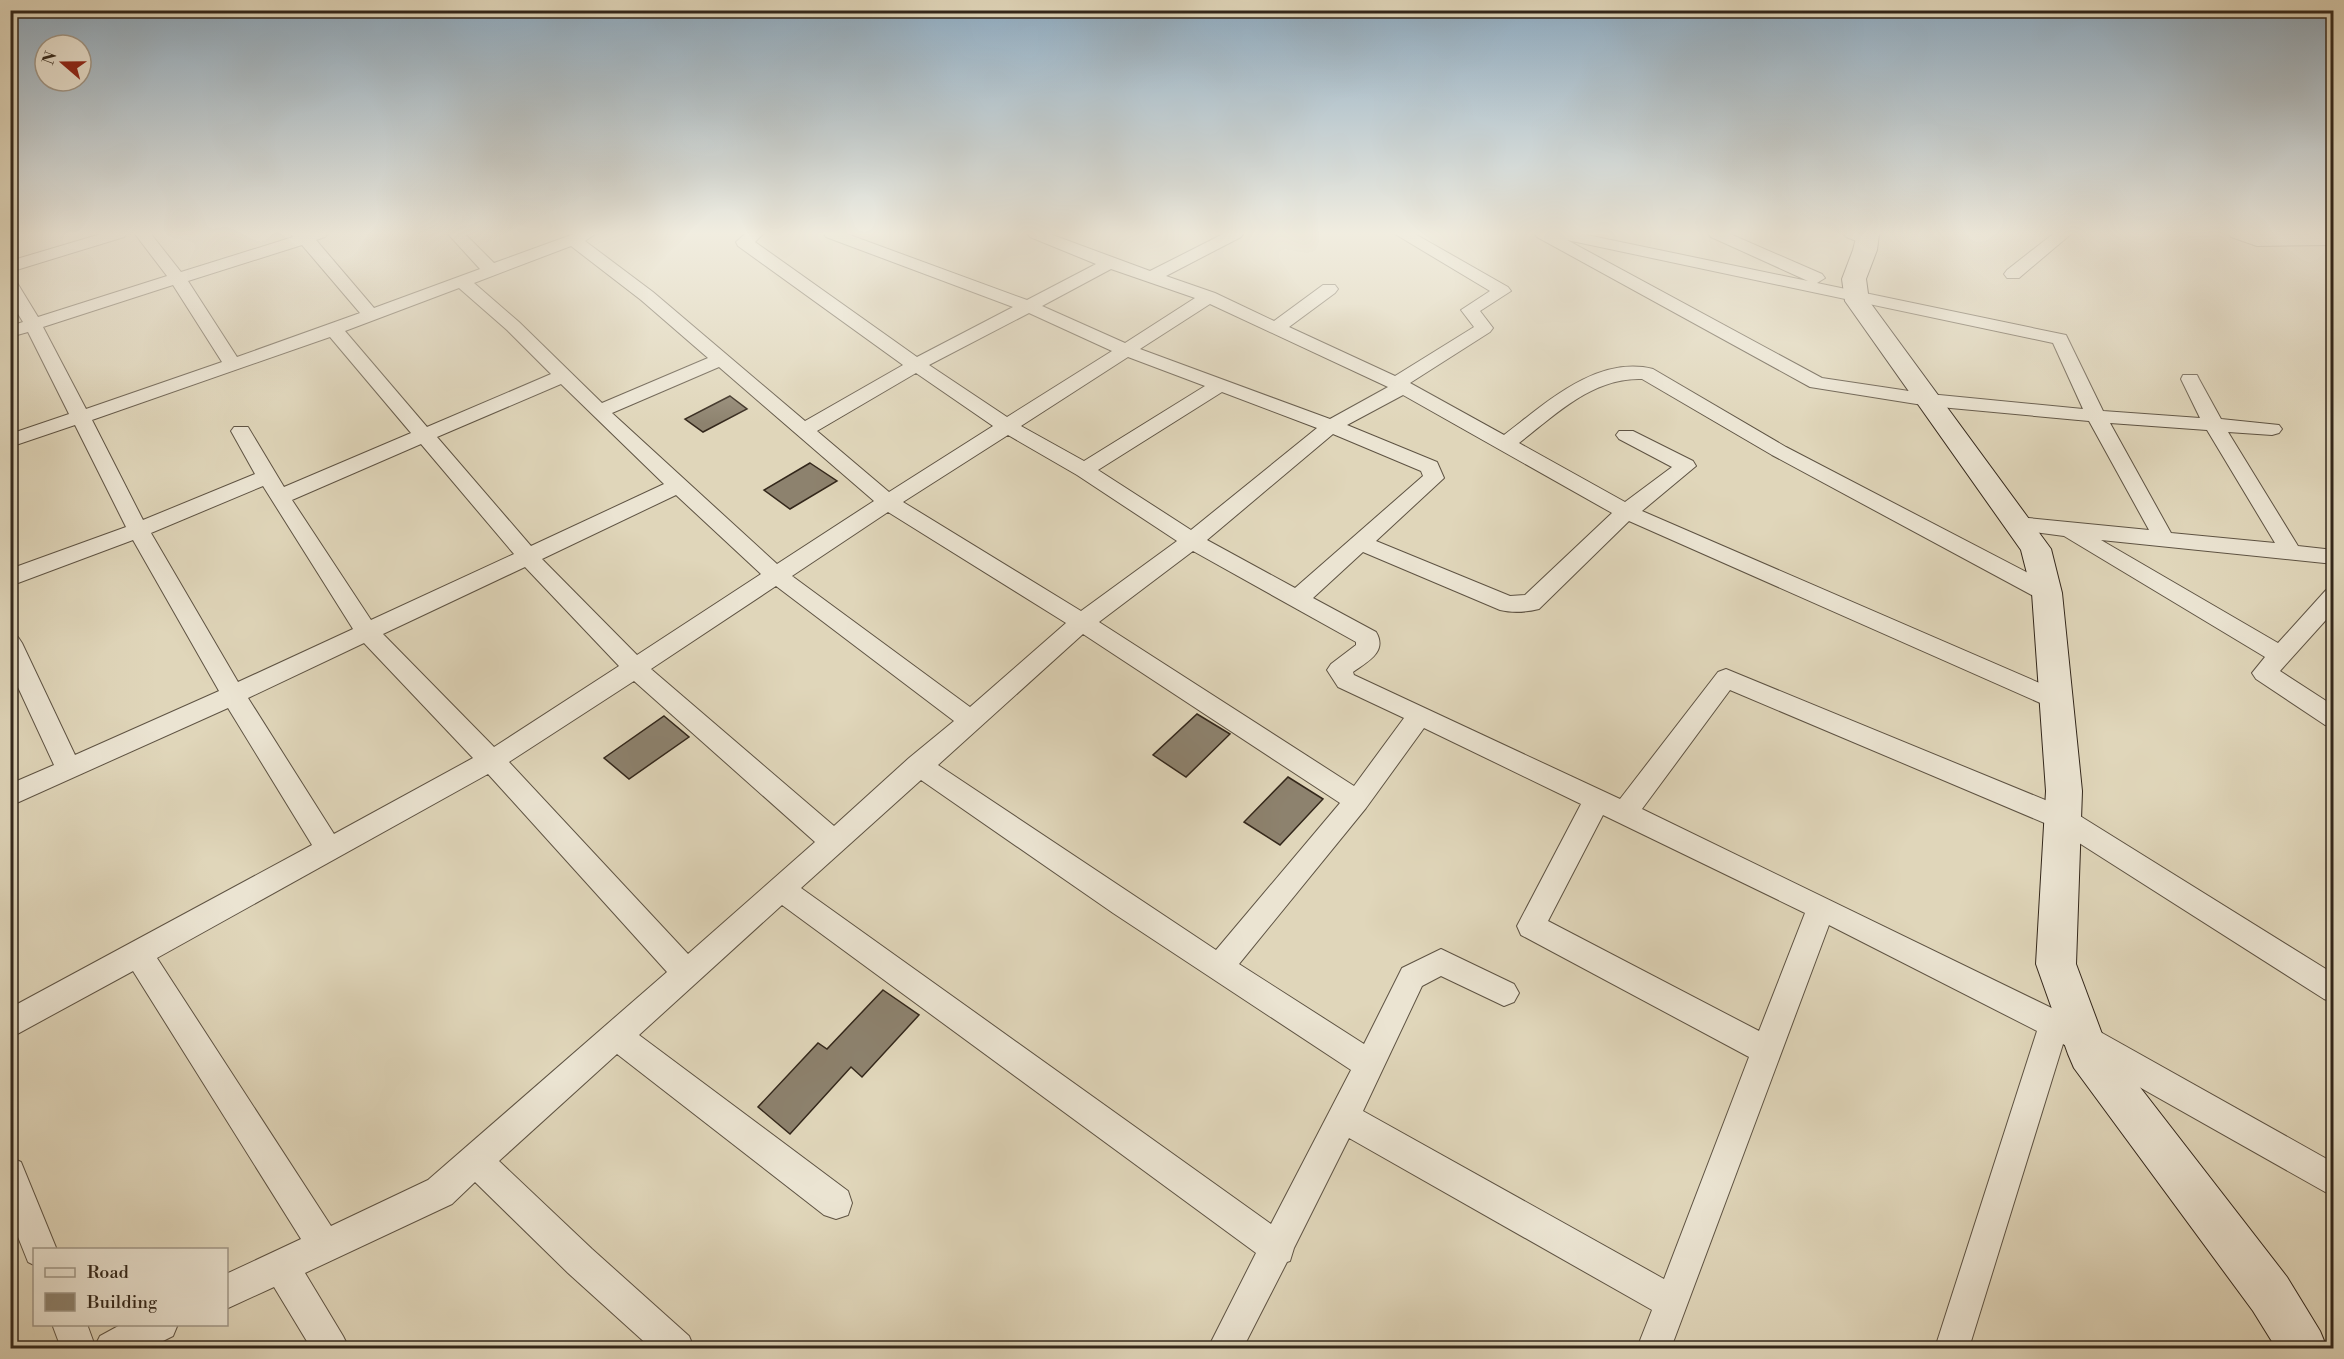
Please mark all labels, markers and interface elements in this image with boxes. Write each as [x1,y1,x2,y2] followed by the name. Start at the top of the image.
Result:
[33,33,93,93] north arrow
[38,49,62,68] text: N
[33,1248,228,1326] legend
[87,1261,130,1284] text: Road
[86,1291,158,1314] text: Building

